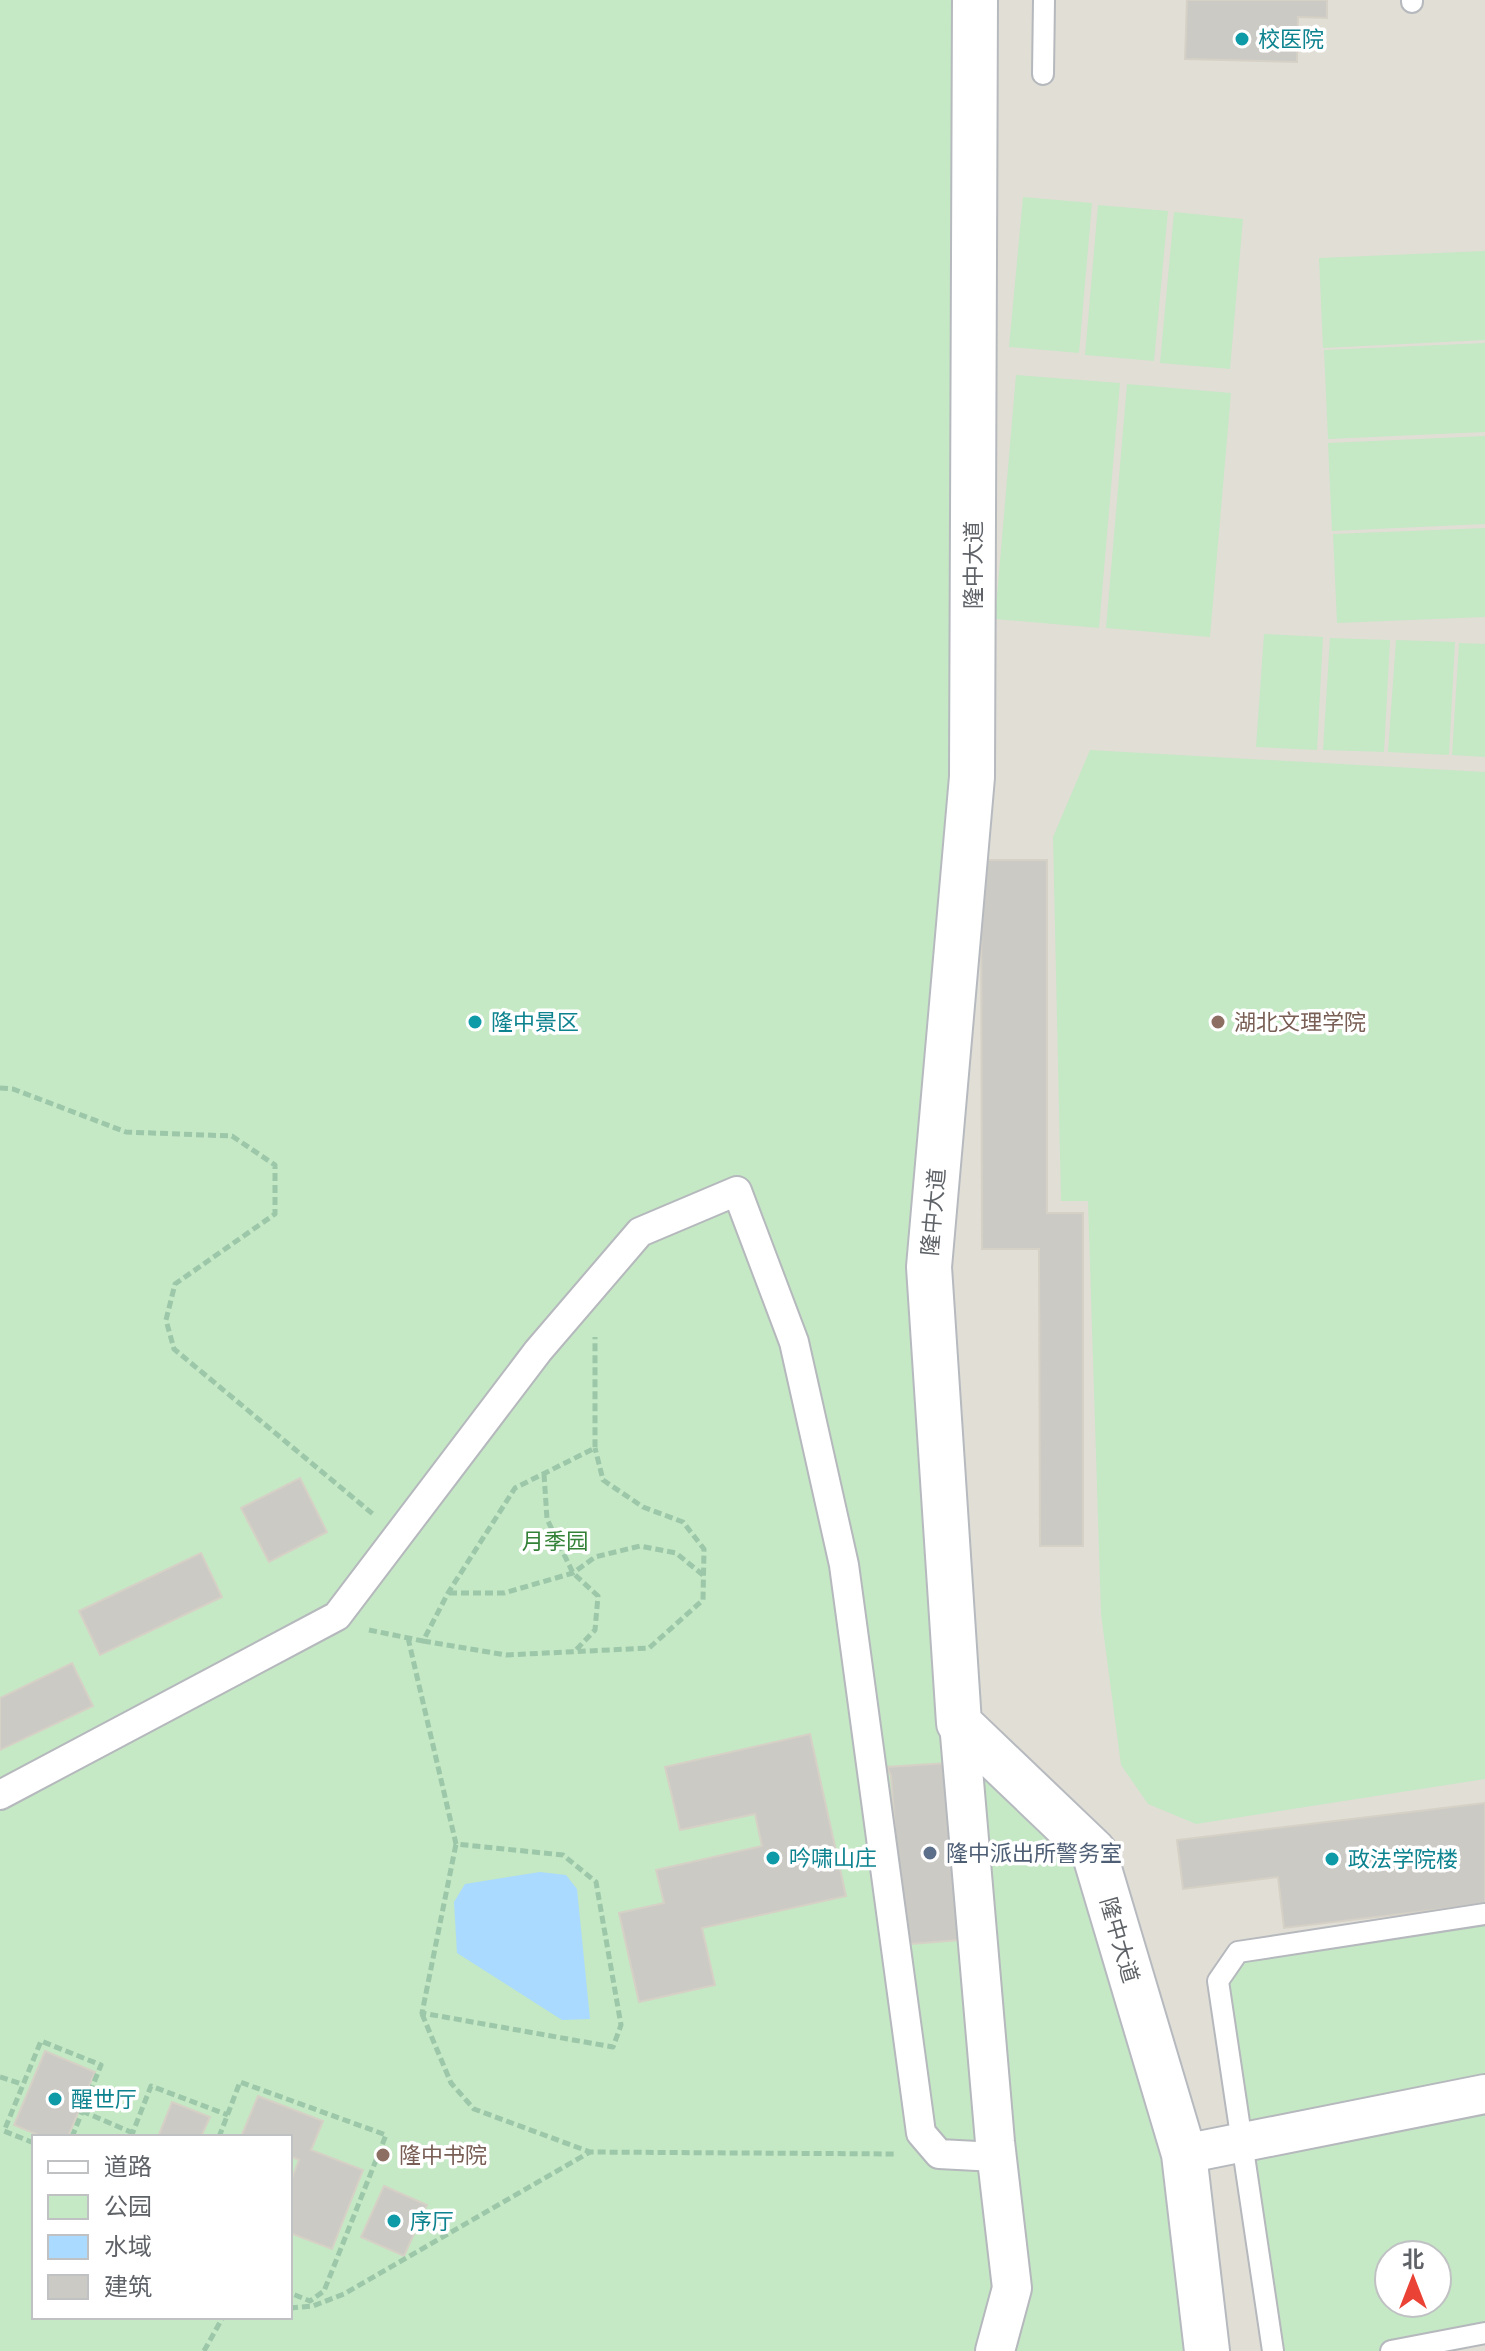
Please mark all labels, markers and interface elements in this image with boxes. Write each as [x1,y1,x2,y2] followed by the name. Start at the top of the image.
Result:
[1258,27,1324,52] place label: 校医院
[1233,30,1251,48] marker: 校医院
[961,521,986,609] street label: 隆中大道
[491,1010,579,1035] place label: 隆中景区
[1234,1010,1366,1035] place label: 湖北文理学院
[466,1013,484,1031] marker: 隆中景区
[1209,1013,1227,1031] marker: 湖北文理学院
[917,1167,950,1257] street label: 隆中大道
[522,1529,588,1554] park label: 月季园
[946,1841,1122,1866] place label: 隆中派出所警务室
[921,1844,939,1862] marker: 隆中派出所警务室
[789,1846,877,1871] place label: 吟啸山庄
[1348,1847,1458,1872] place label: 政法学院楼
[764,1849,782,1867] marker: 吟啸山庄
[1323,1850,1341,1868] marker: 政法学院楼
[1095,1894,1144,1986] street label: 隆中大道
[71,2087,137,2112] place label: 醒世厅
[46,2090,64,2108] marker: 醒世厅
[32,2135,292,2319] legend
[399,2143,487,2168] place label: 隆中书院
[374,2146,392,2164] marker: 隆中书院
[104,2153,152,2180] text: 道路
[104,2193,152,2220] text: 公园
[410,2209,454,2234] place label: 序厅
[385,2212,403,2230] marker: 序厅
[104,2233,152,2260] text: 水域
[1373,2239,1453,2319] north arrow
[1402,2247,1424,2272] text: 北
[104,2273,152,2300] text: 建筑

